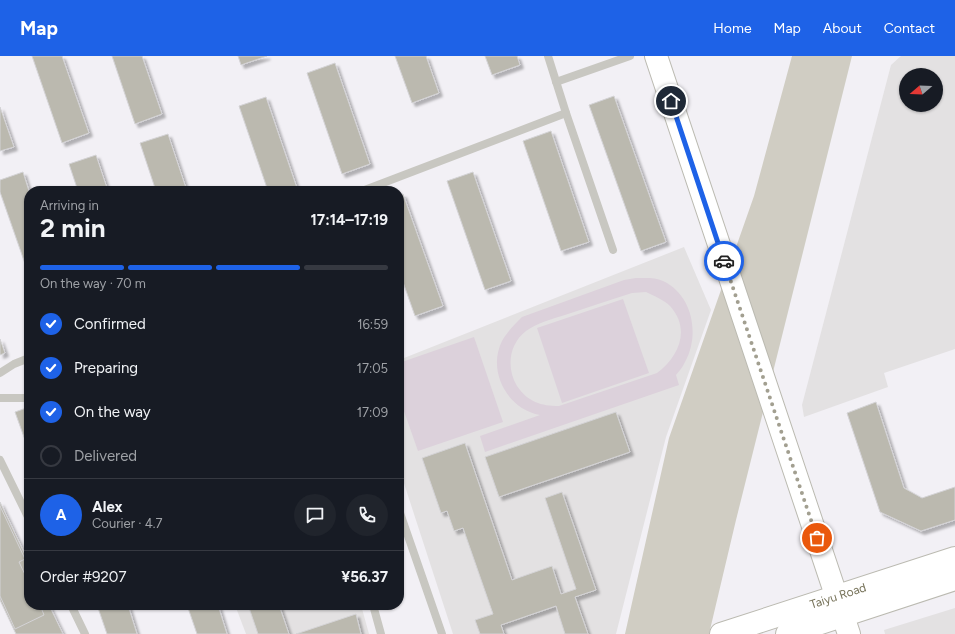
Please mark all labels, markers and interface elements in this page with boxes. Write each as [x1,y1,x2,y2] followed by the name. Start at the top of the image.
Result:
[20,17,58,40] text: Map
[713,20,752,37] text: Home
[774,20,801,37] text: Map
[823,20,862,37] text: About
[884,20,935,37] text: Contact
[899,68,943,112] north arrow
[899,68,943,112] map controls
[654,84,688,118] pin
[660,90,682,112] icon: home
[40,198,99,213] text: Arriving in
[311,211,388,229] text: 17:14–17:19
[40,212,106,244] text: 2 min
[704,241,744,281] courier
[713,250,735,272] icon: car
[40,276,146,291] text: On the way · 70 m
[40,313,62,335] icon: check
[74,315,146,333] text: Confirmed
[357,317,388,332] text: 16:59
[40,357,62,379] icon: check
[74,359,138,377] text: Preparing
[357,361,388,376] text: 17:05
[40,401,62,423] icon: check
[74,403,151,421] text: On the way
[357,405,388,420] text: 17:09
[74,447,137,465] text: Delivered
[294,494,336,536] button: chat
[346,494,388,536] button: phone
[92,498,122,516] text: Alex
[56,506,66,524] text: A
[92,516,163,531] text: Courier · 4.7
[800,521,834,555] pin
[806,527,828,549] icon: bag
[40,568,126,586] text: Order #9207
[341,568,388,586] text: ¥56.37
[808,580,868,612] street label: Taiyu Road

